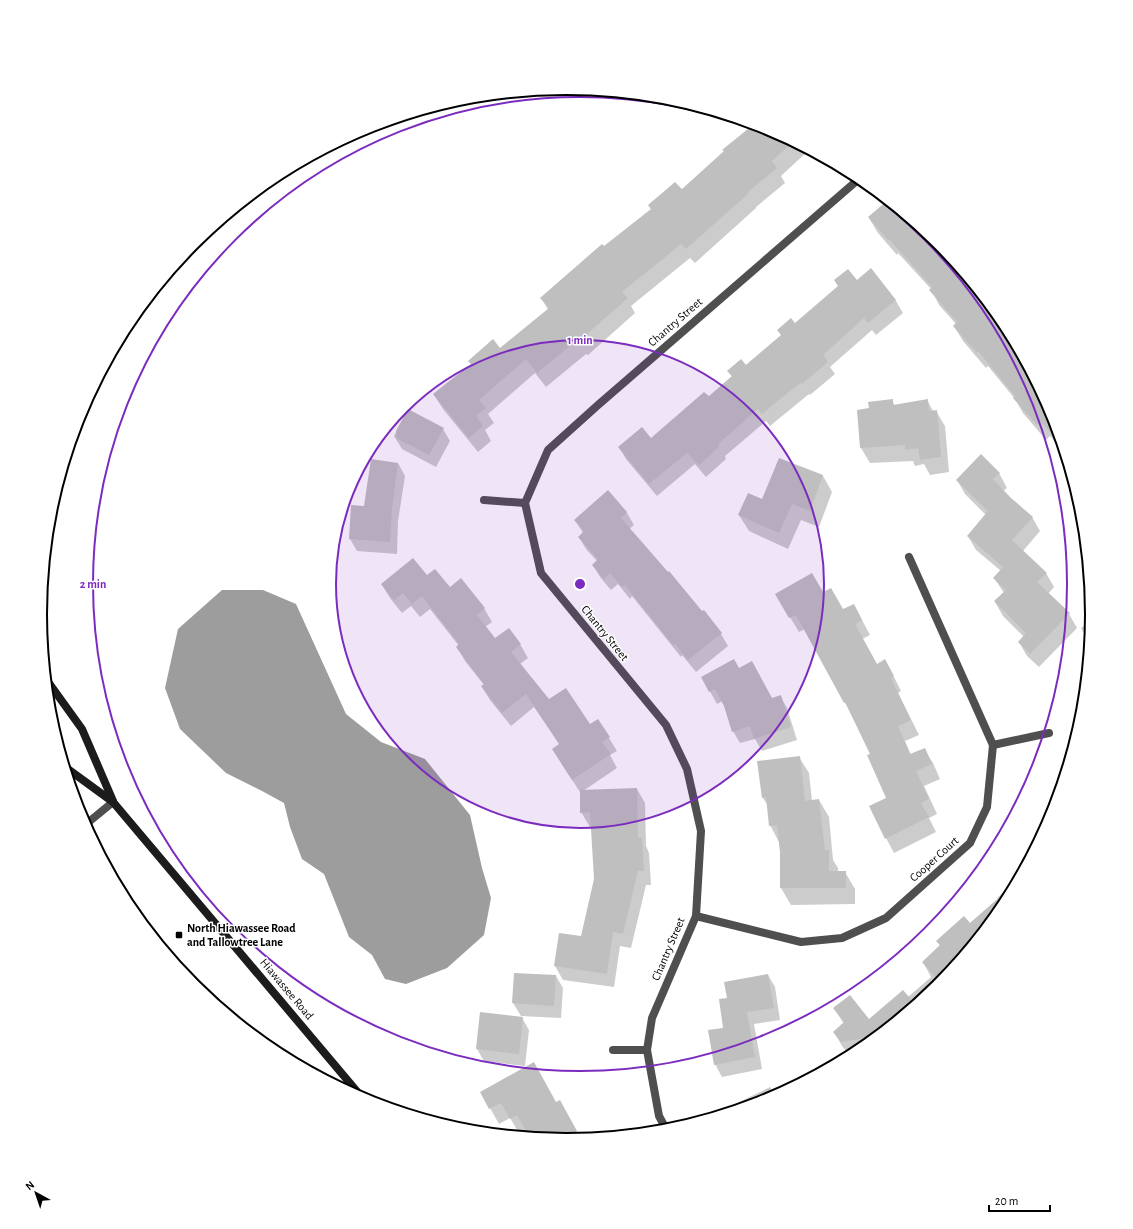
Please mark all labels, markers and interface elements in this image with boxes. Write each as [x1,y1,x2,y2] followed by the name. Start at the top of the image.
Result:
[646,295,705,349] street label: Chantry Street
[567,334,593,346] text: 1 min
[573,577,587,591] centre of rings
[80,578,106,590] text: 2 min
[578,603,631,664] street label: Chantry Street
[907,834,961,884] street label: Cooper Court
[649,916,688,983] street label: Chantry Street
[187,922,296,948] place label: North Hiawassee Road and Tallowtree Lane
[174,930,184,940] marker: North Hiawassee Road and Tallowtree Lane
[258,956,316,1022] street label: Hiawassee Road
[16,1173,56,1213] north arrow
[23,1179,36,1192] text: N
[989,1187,1050,1213] scale bar
[995,1195,1018,1207] text: 20 m

